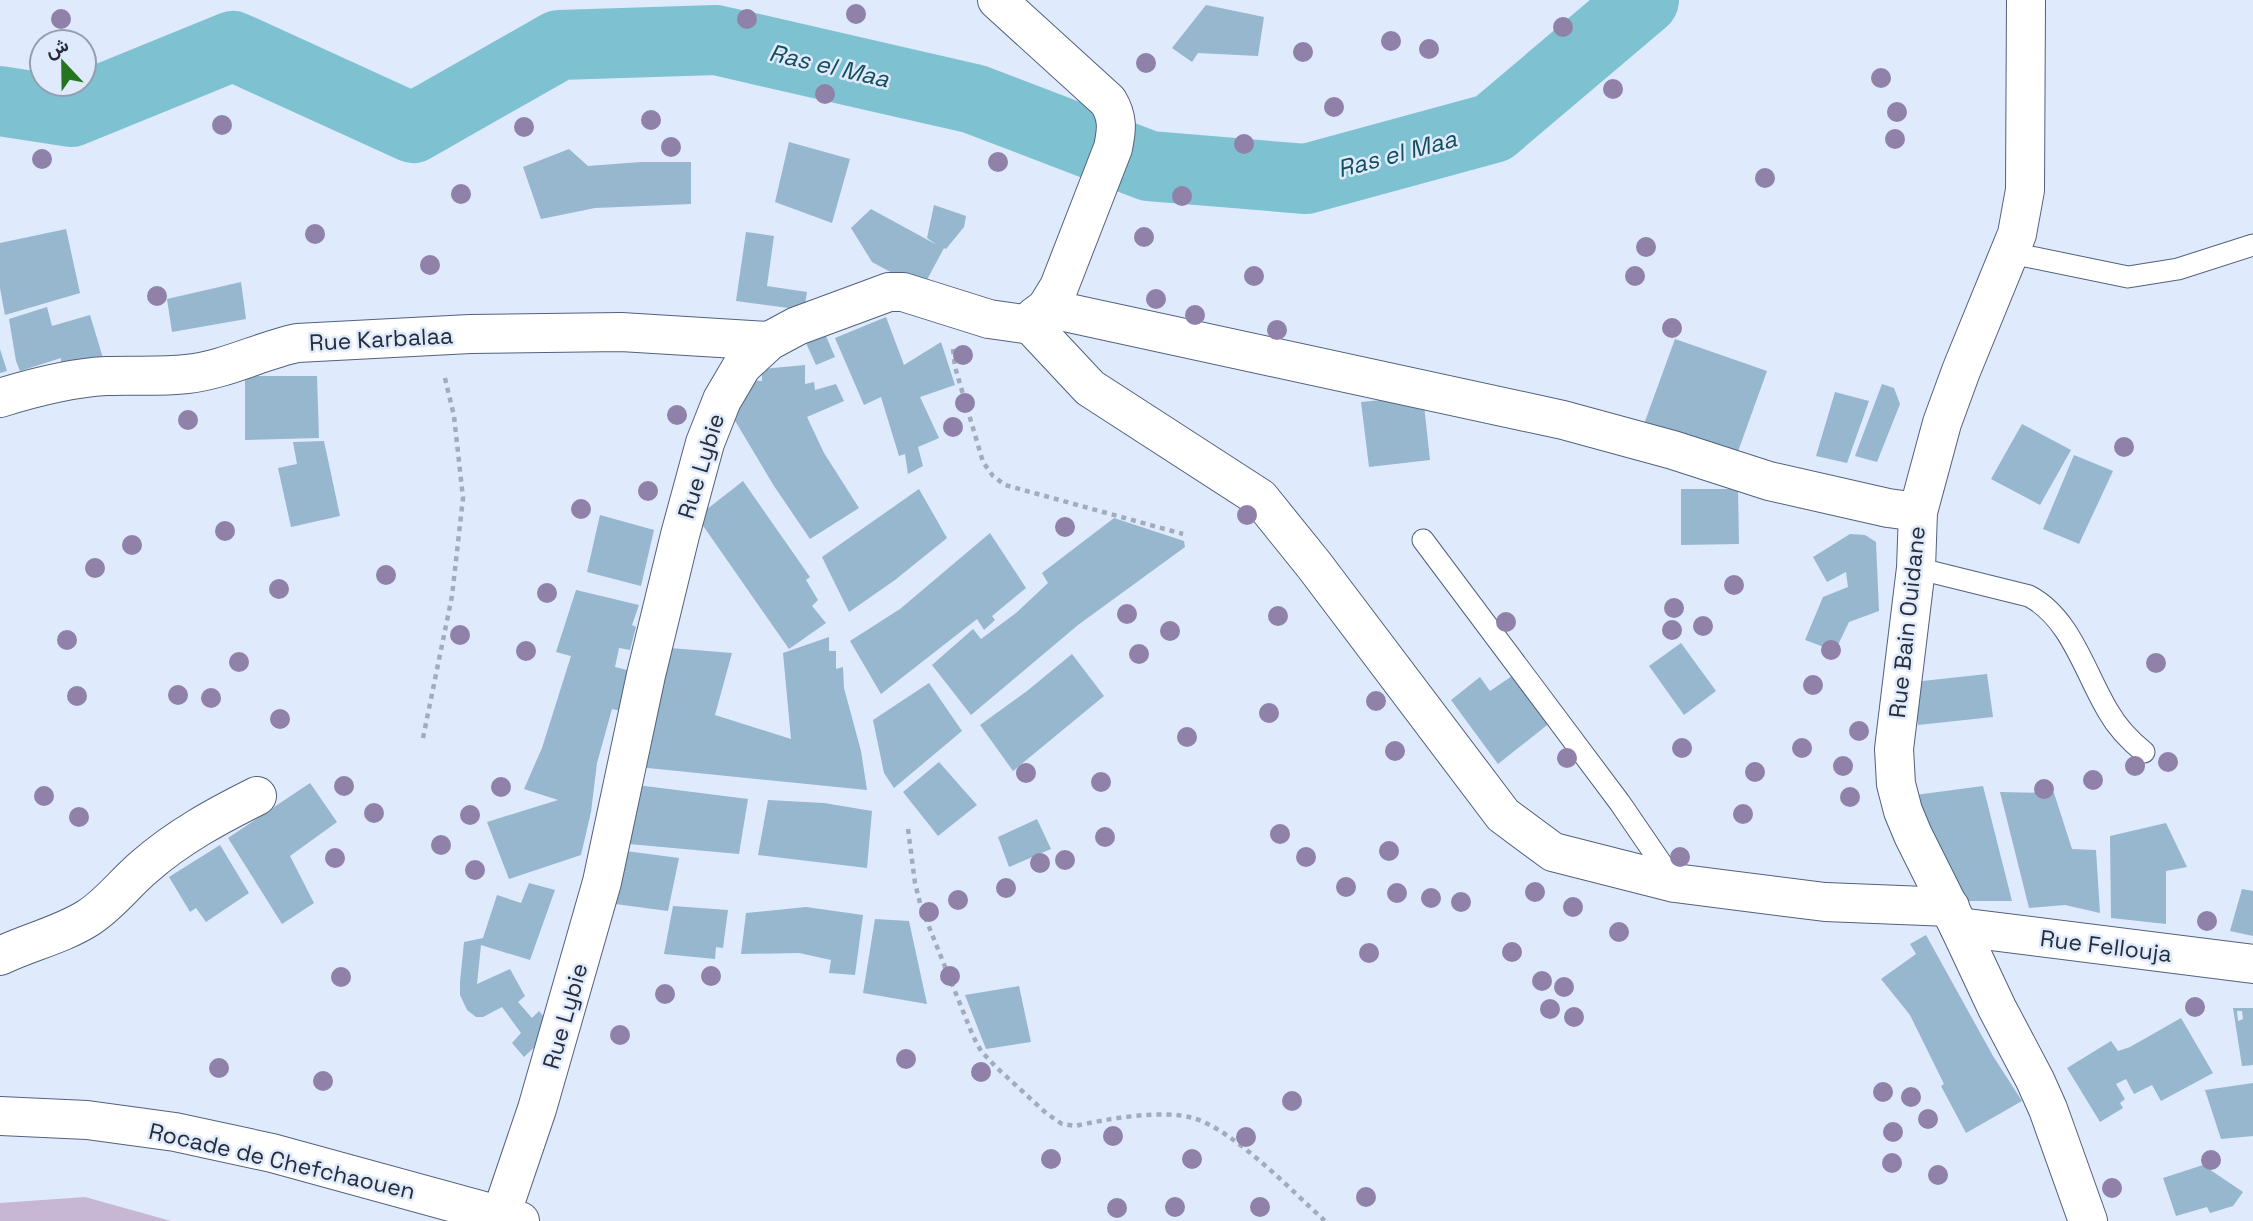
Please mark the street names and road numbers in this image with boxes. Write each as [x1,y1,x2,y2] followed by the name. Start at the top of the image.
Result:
[308,320,454,358] street label: Rue Karbalaa
[671,410,731,522] street label: Rue Lybie
[1882,524,1932,720] street label: Rue Bain Ouidane
[2038,923,2174,969] street label: Rue Fellouja
[536,960,594,1072] street label: Rue Lybie
[146,1116,418,1206] street label: Rocade de Chefchaouen

